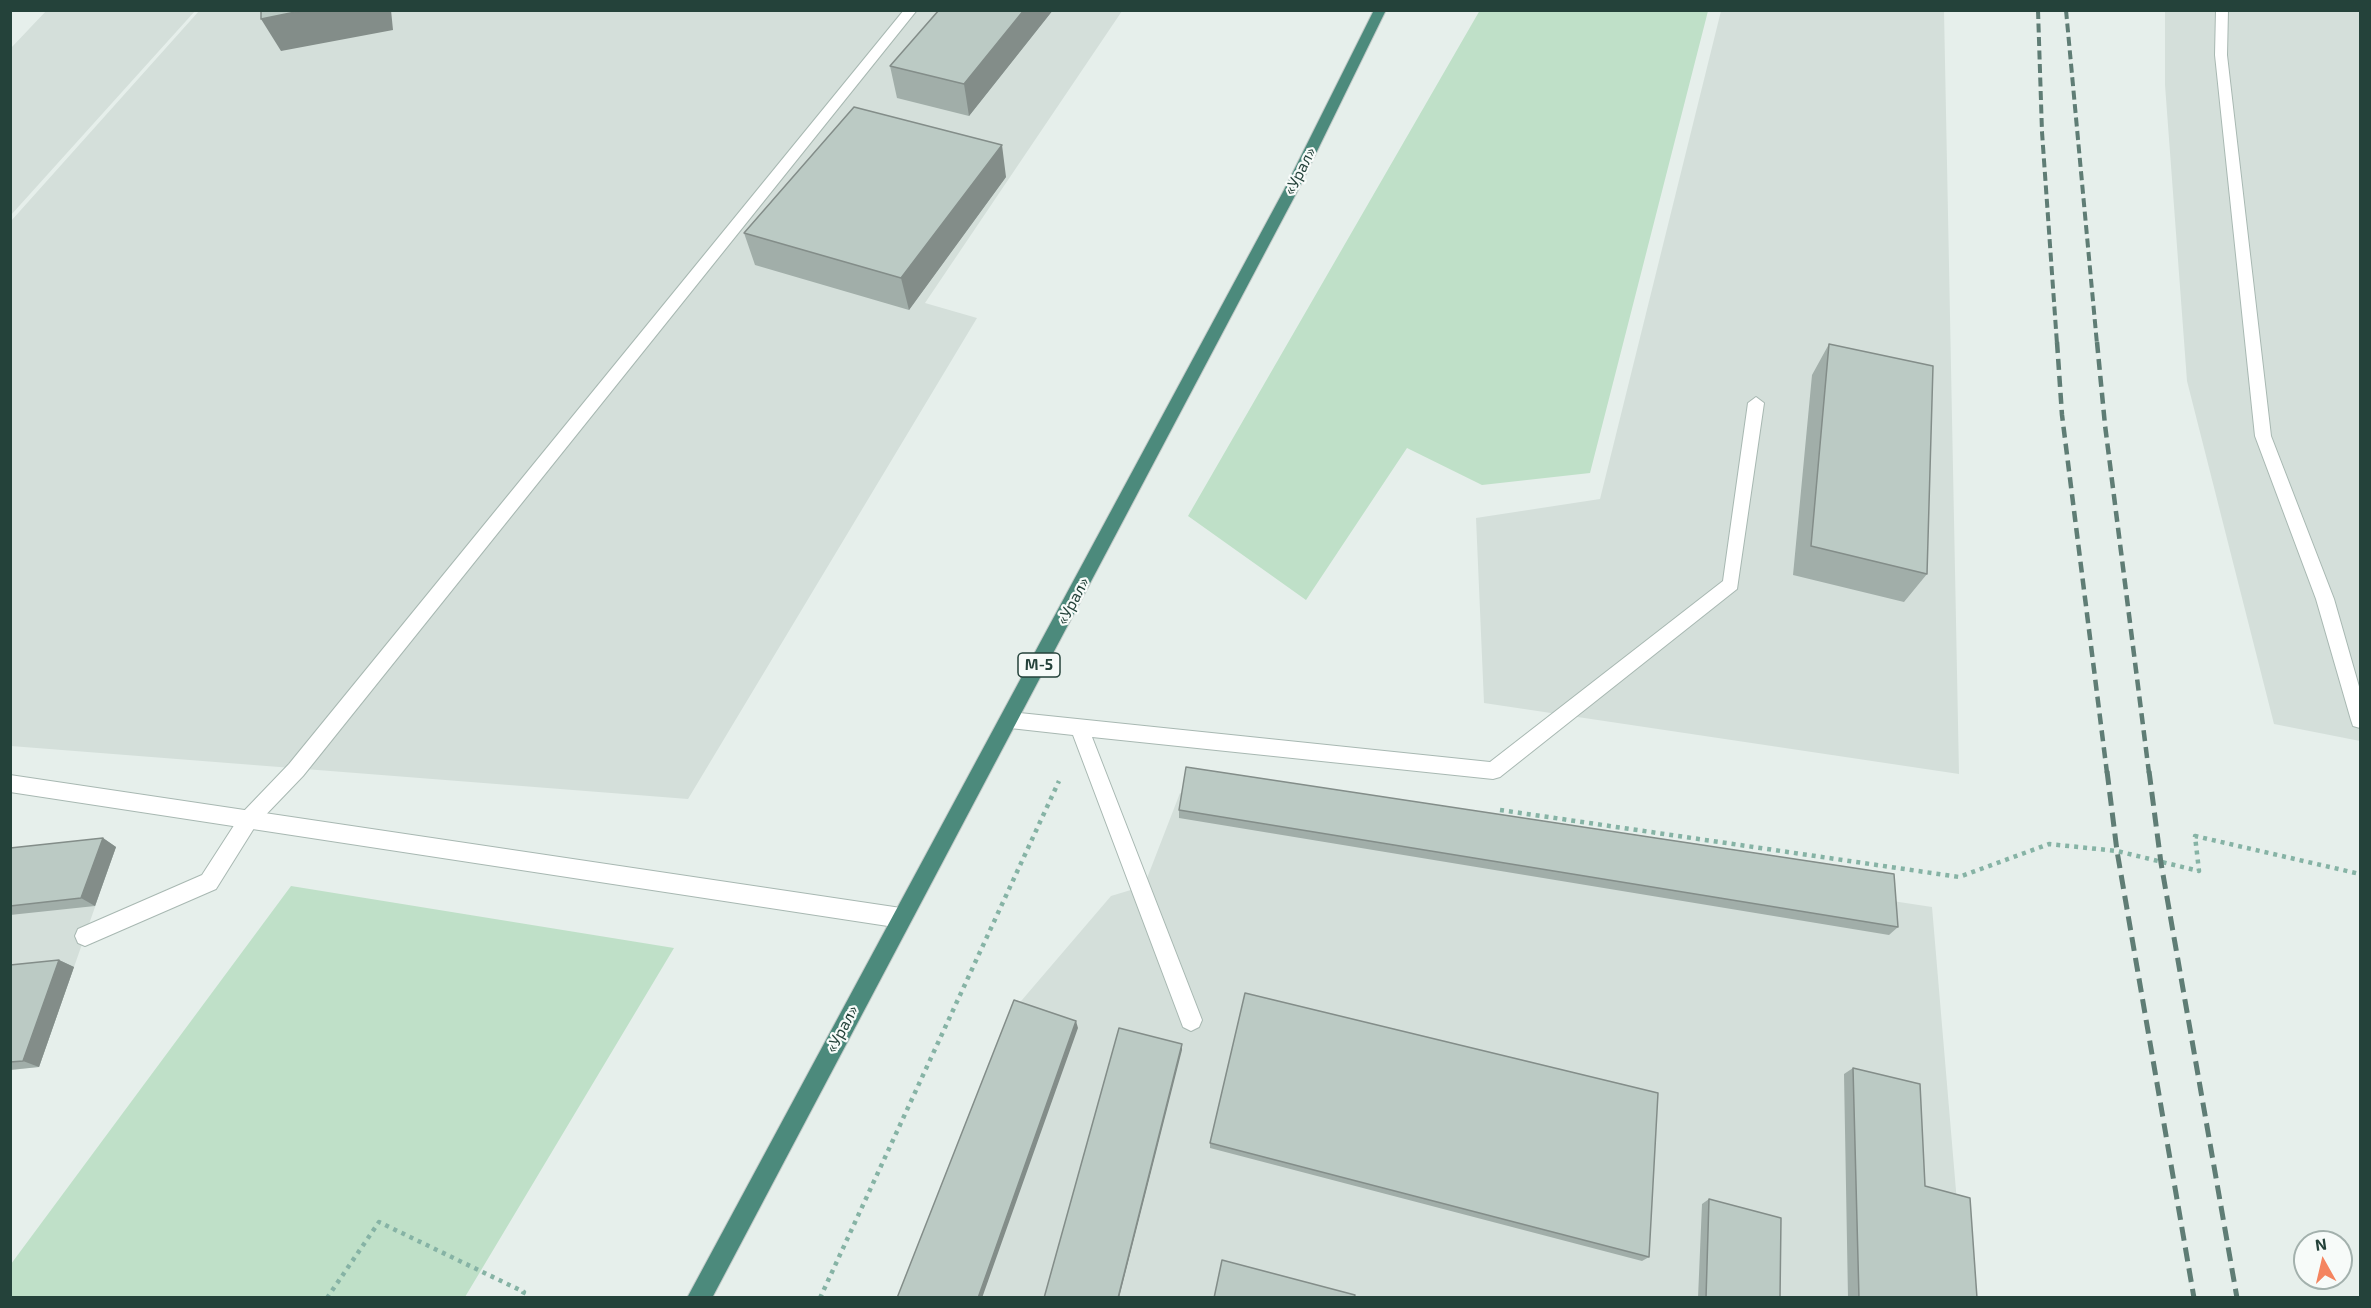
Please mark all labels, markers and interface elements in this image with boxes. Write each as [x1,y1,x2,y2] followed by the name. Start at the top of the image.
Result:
[1280,144,1320,198] street label: «Урал»
[1053,574,1093,628] street label: «Урал»
[1018,653,1060,677] road number: М-5
[822,1002,862,1056] street label: «Урал»
[2293,1230,2353,1290] north arrow
[2314,1233,2328,1254] text: N

